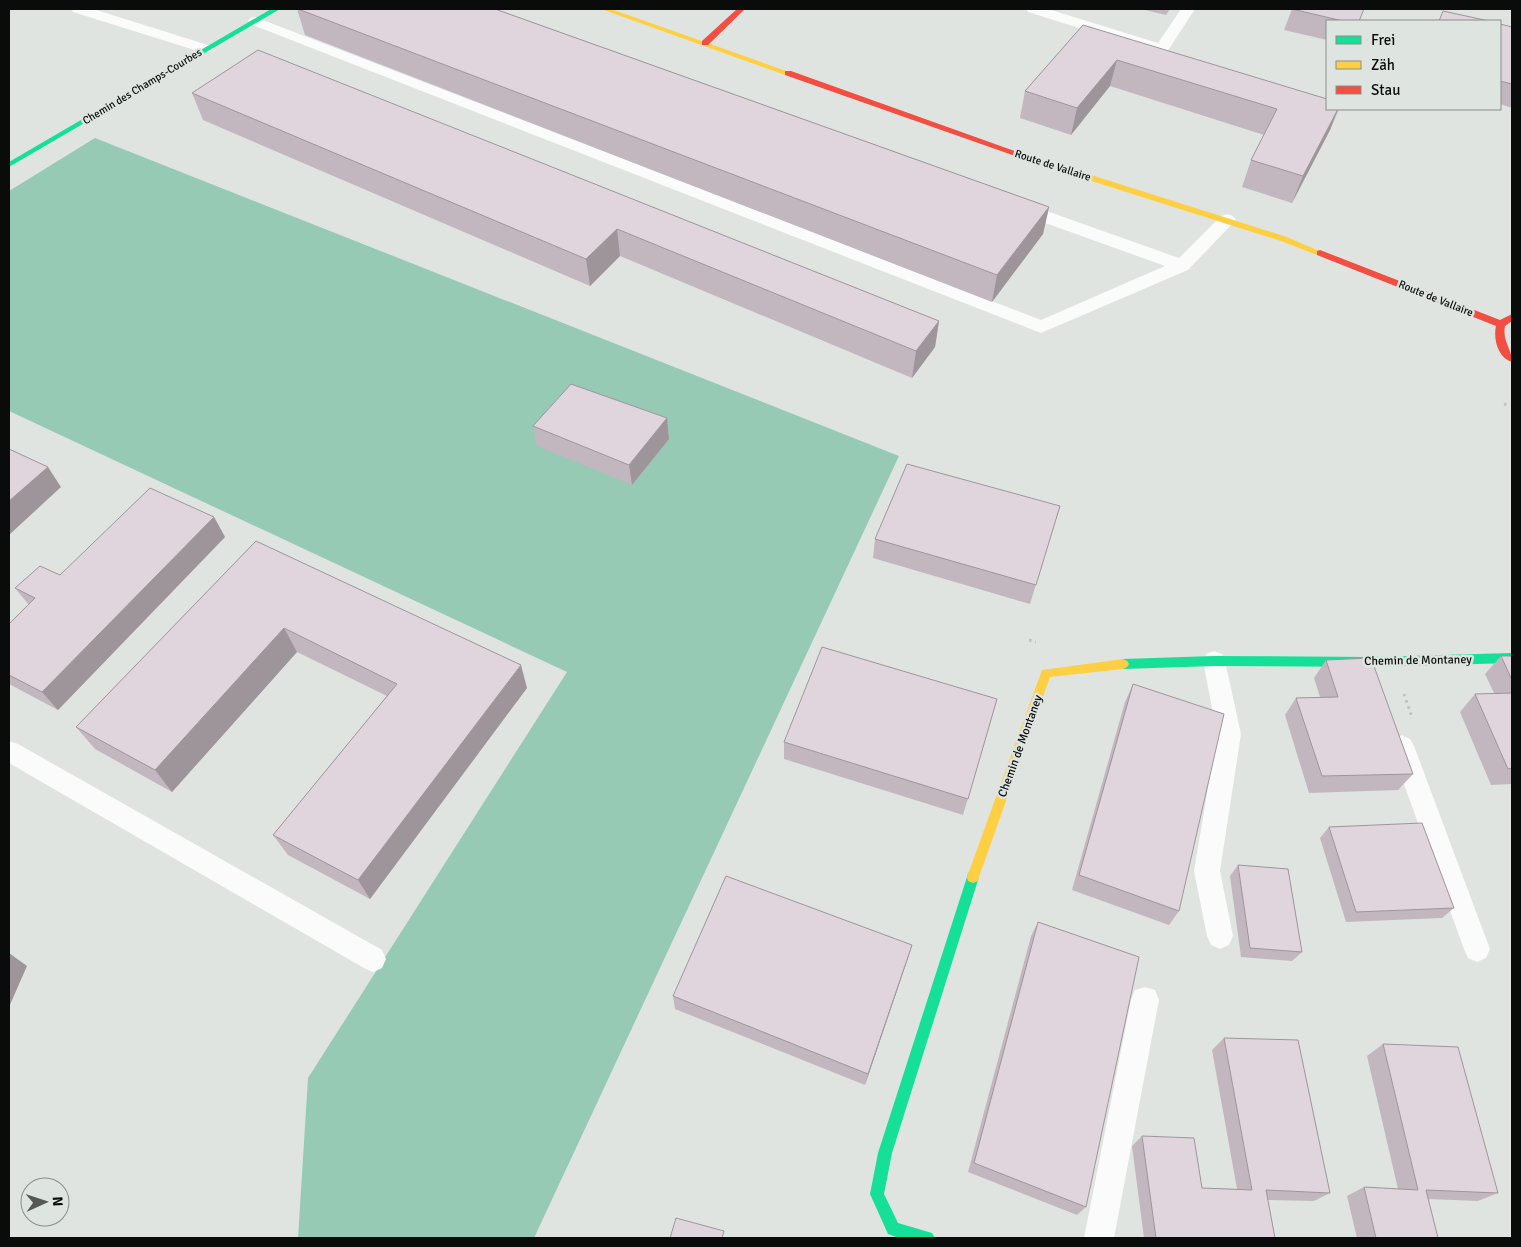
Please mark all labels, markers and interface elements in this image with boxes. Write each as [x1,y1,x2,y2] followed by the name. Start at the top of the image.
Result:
[1326,20,1501,110] legend
[1371,31,1395,49] text: Frei
[80,46,204,127] street label: Chemin des Champs-Courbes
[1371,56,1395,74] text: Zäh
[1371,81,1400,99] text: Stau
[1013,147,1093,184] street label: Route de Vallaire
[1397,278,1475,319] street label: Route de Vallaire
[1364,652,1472,669] street label: Chemin de Montaney
[995,693,1046,799] street label: Chemin de Montaney
[20,1177,70,1227] north arrow
[49,1196,66,1207] text: N

